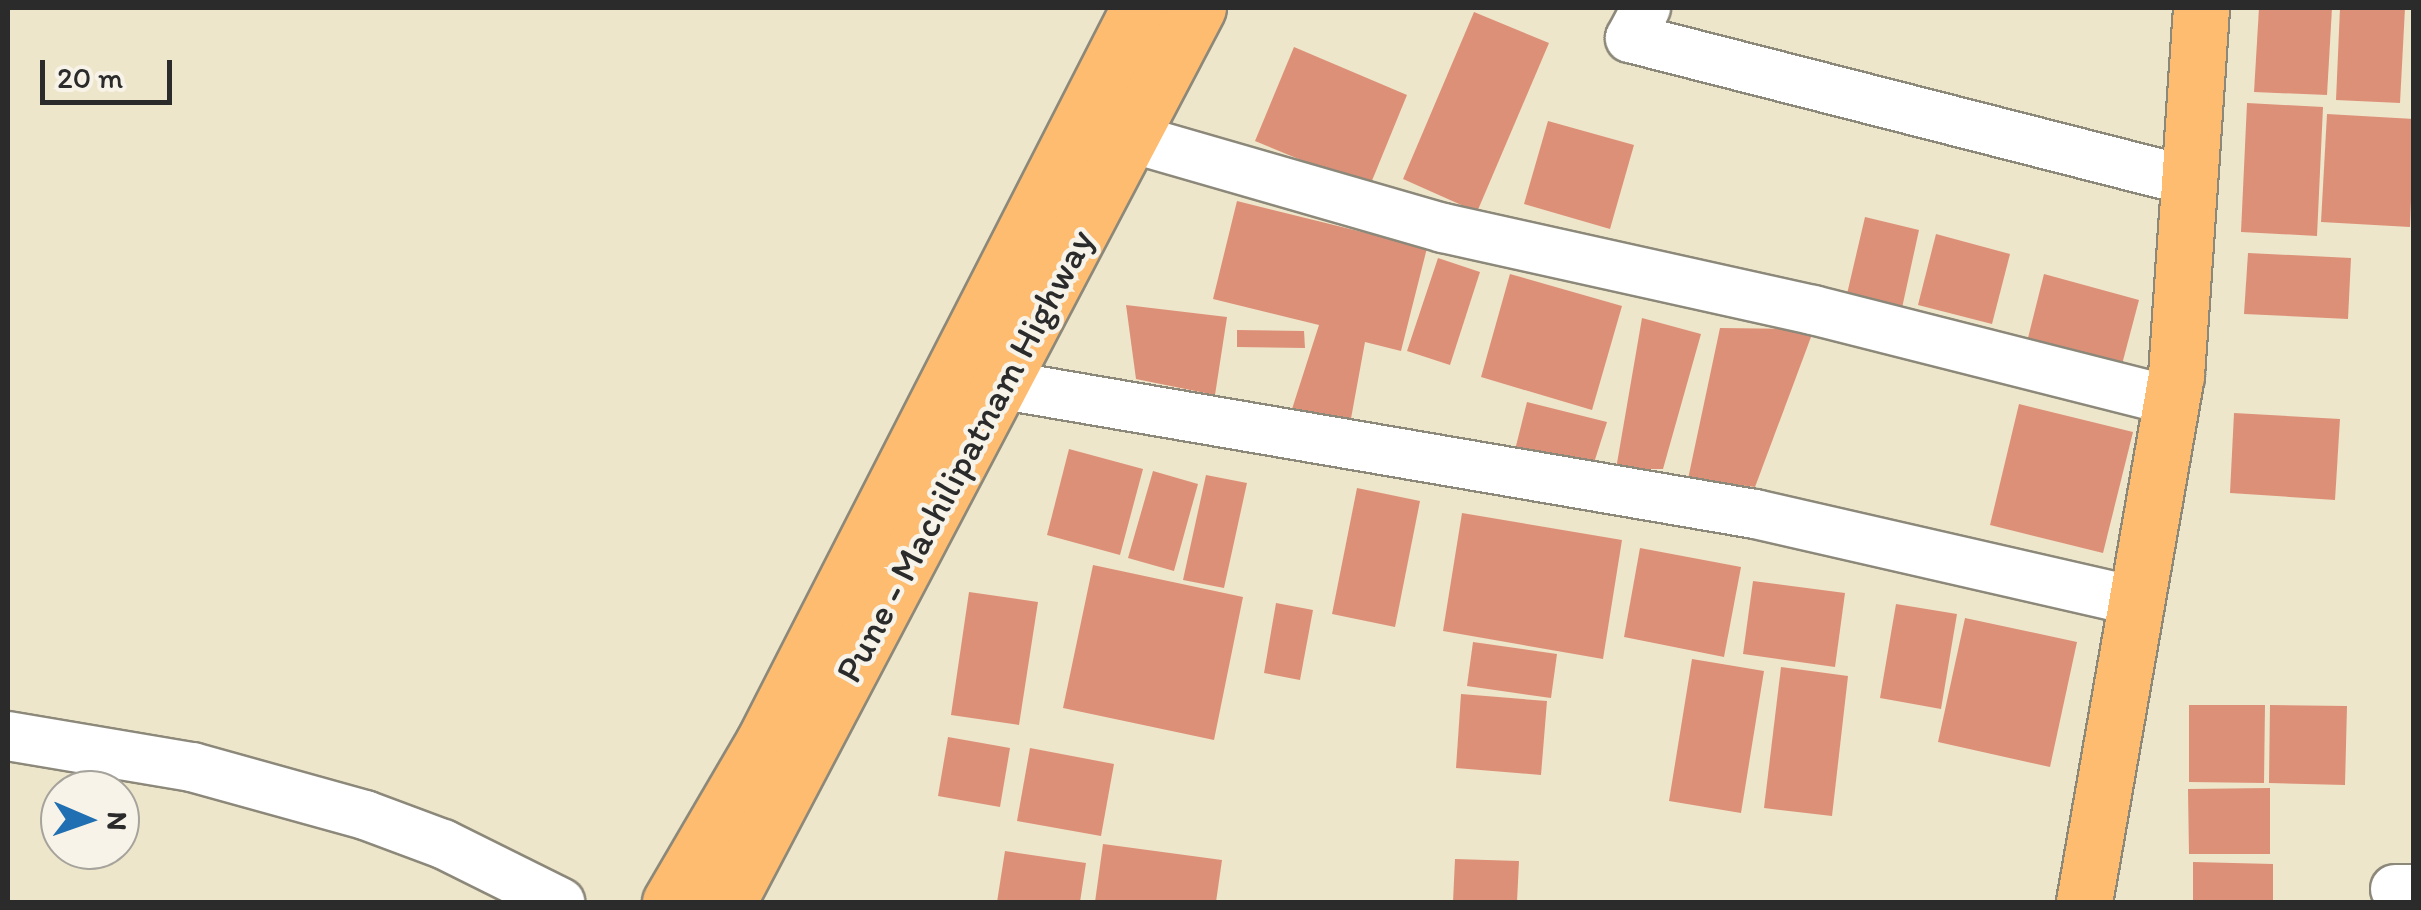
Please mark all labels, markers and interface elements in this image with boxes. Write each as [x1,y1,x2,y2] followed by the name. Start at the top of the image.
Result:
[45,40,178,102] scale bar
[57,59,123,96] text: 20 m
[827,223,1103,689] street label: Pune - Machilipatnam Highway
[40,770,140,870] north arrow
[101,811,135,831] text: N

